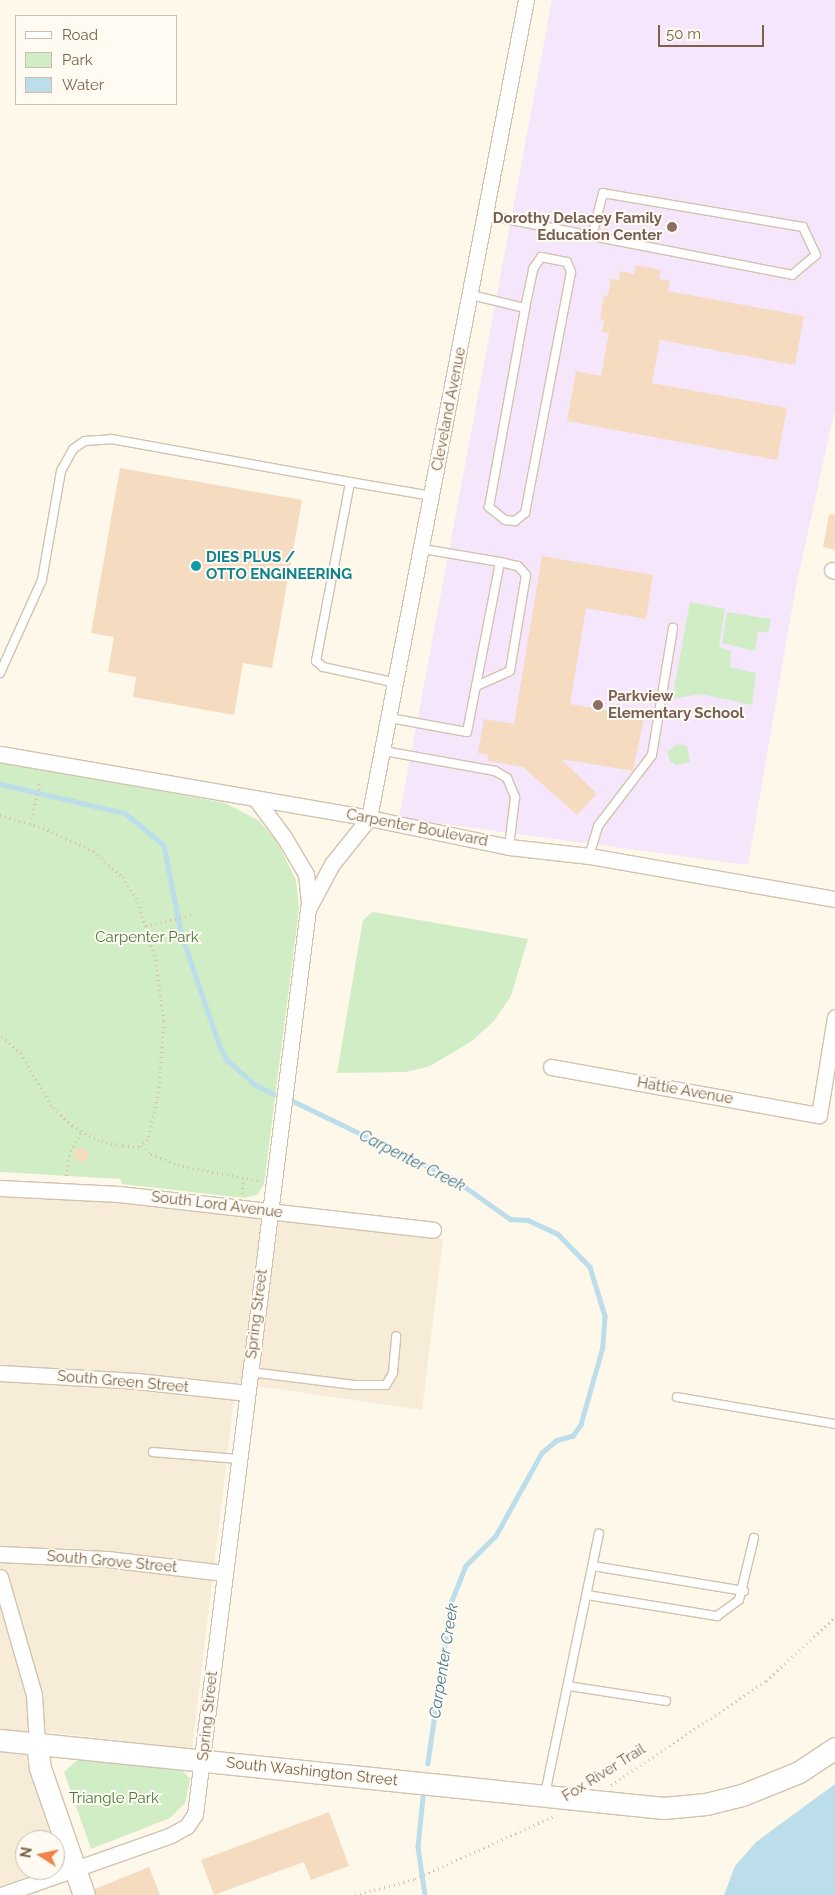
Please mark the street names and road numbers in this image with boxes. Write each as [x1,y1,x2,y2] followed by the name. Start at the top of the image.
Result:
[428,345,470,473] street label: Cleveland Avenue
[345,805,489,851] street label: Carpenter Boulevard
[635,1074,735,1108] street label: Hattie Avenue
[150,1188,284,1222] street label: South Lord Avenue
[243,1268,271,1360] street label: Spring Street
[56,1367,190,1397] street label: South Green Street
[46,1547,178,1577] street label: South Grove Street
[194,1670,222,1762] street label: Spring Street
[559,1740,649,1806] street label: Fox River Trail
[225,1754,399,1790] street label: South Washington Street

